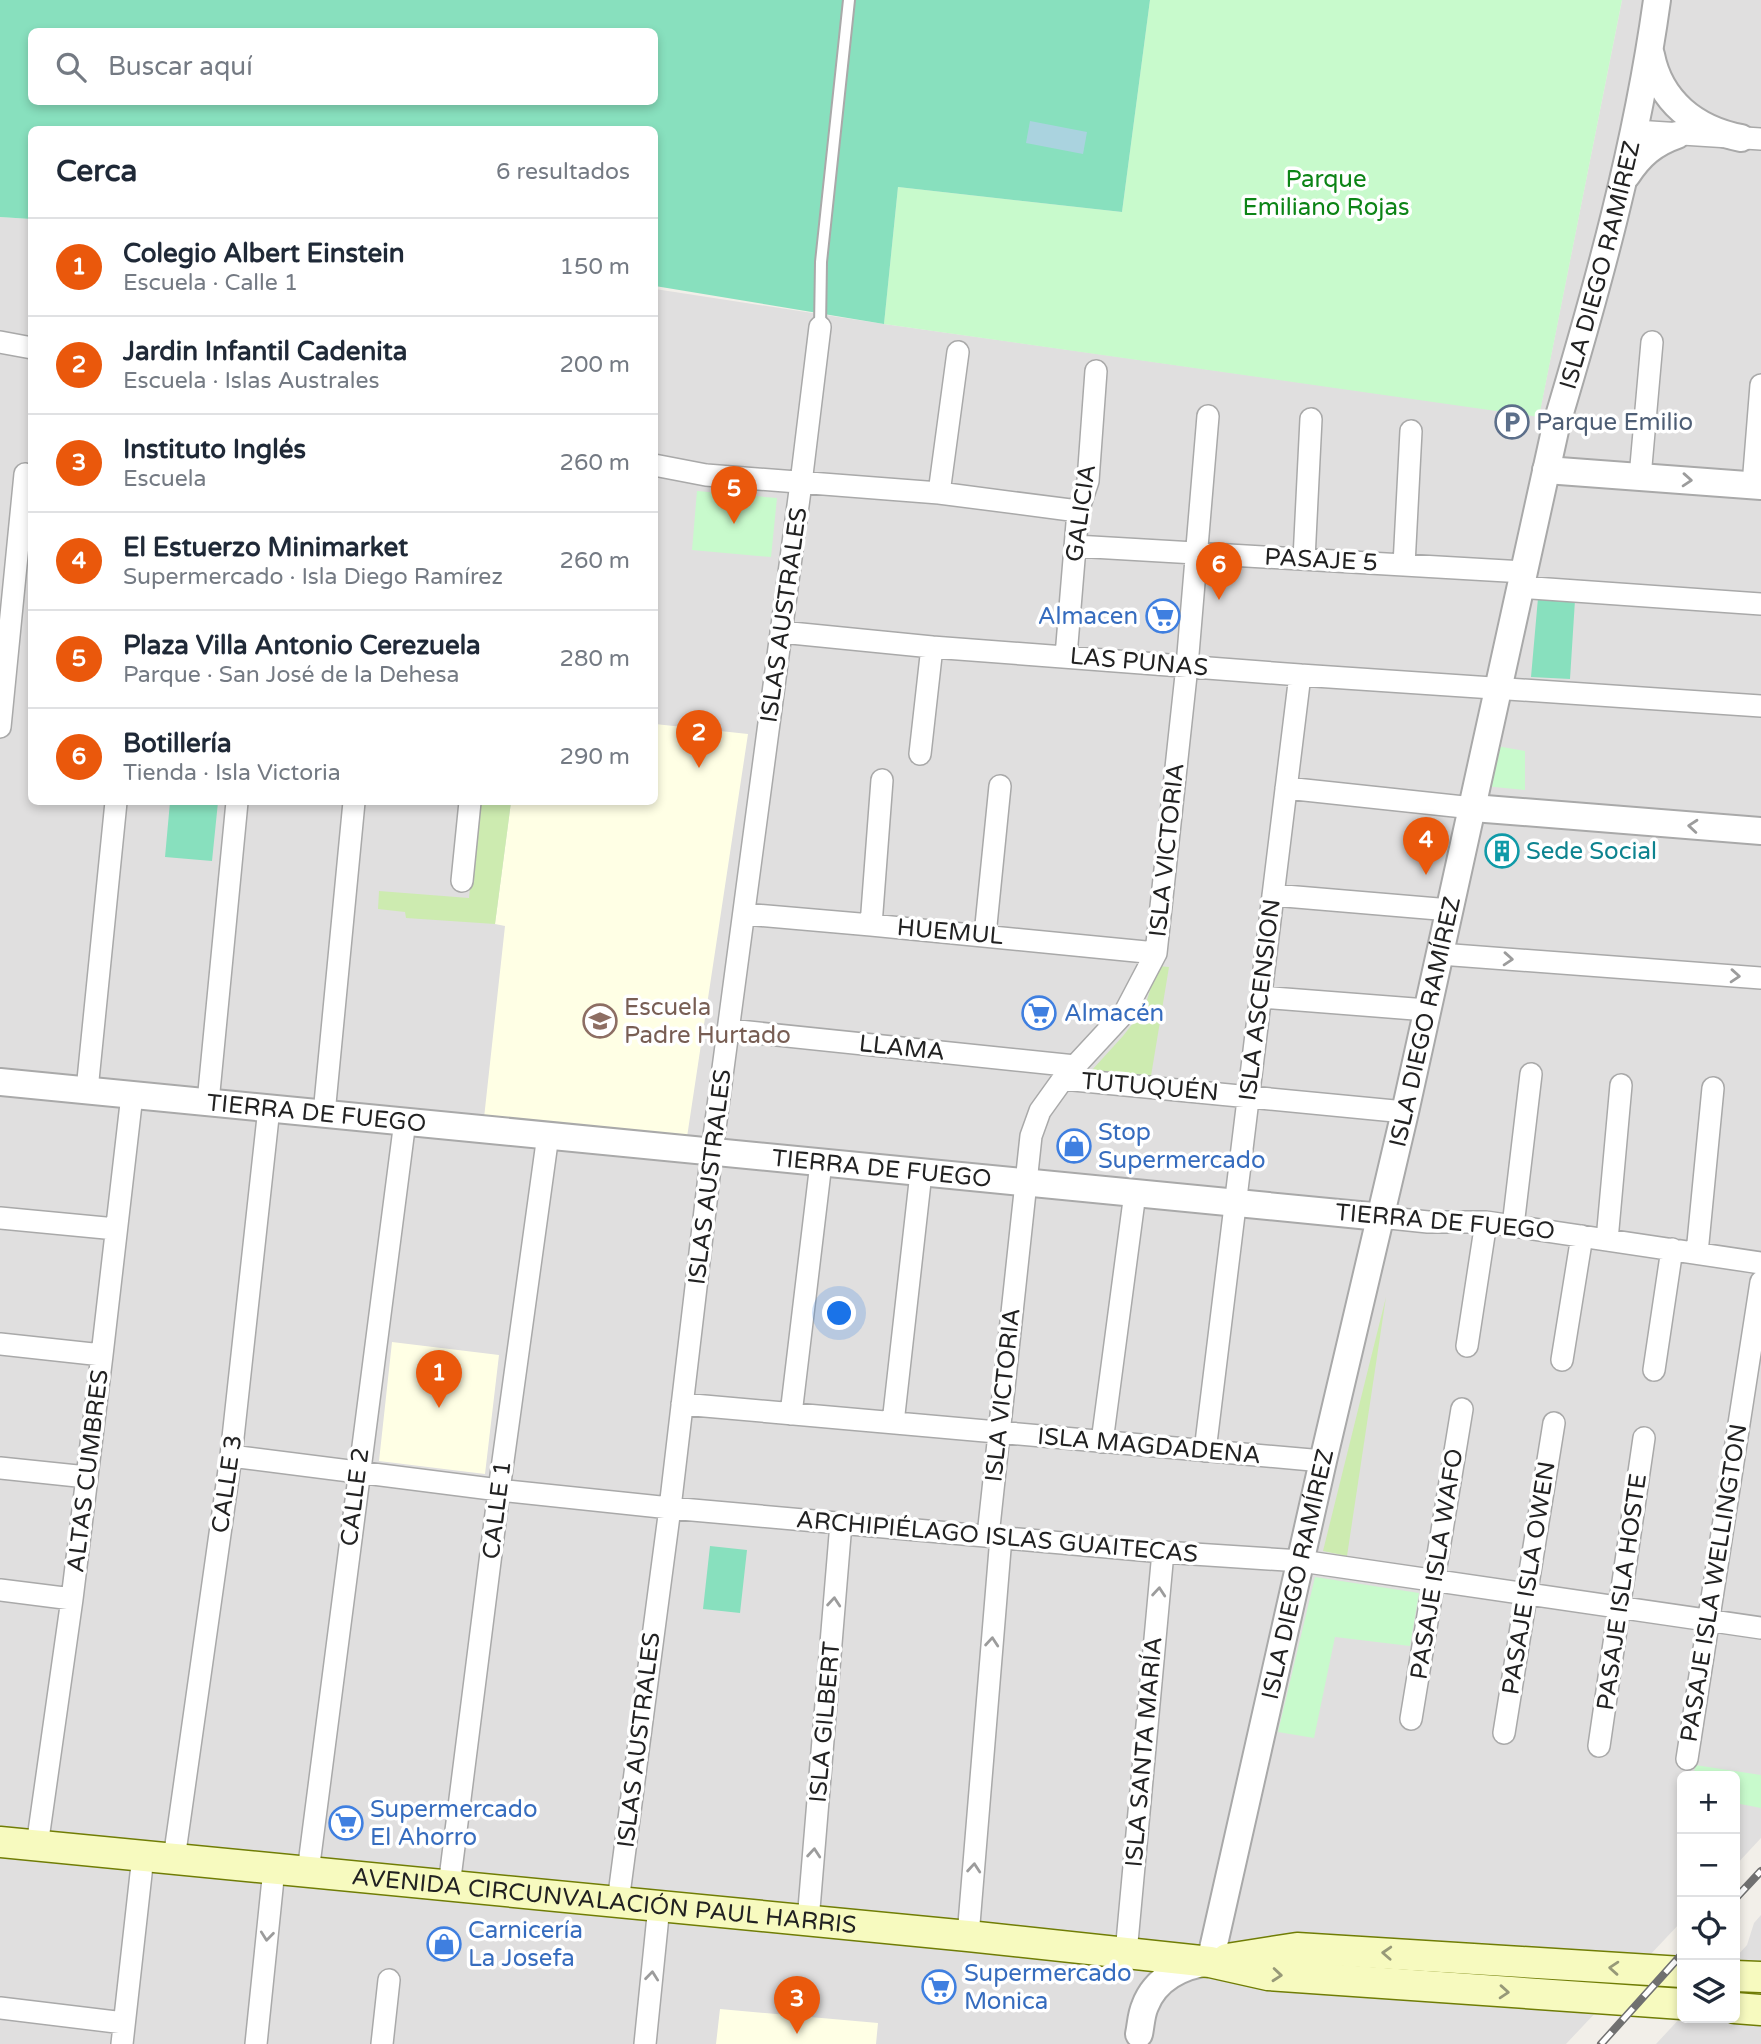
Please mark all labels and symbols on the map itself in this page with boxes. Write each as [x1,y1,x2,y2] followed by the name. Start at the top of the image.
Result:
[1553,138,1646,393] street label: ISLA DIEGO RAMÍREZ
[1243,165,1409,222] park label: Parque Emiliano Rojas
[1493,403,1531,441] parking icon: Parque Emilio
[1536,408,1693,437] place label: Parque Emilio
[1060,462,1102,564] street label: GALICIA
[711,466,757,524] pin: 5
[1682,472,1693,487] one-way arrow
[755,506,813,724] street label: ISLAS AUSTRALES
[1196,542,1242,600] pin: 6
[1264,543,1378,577] street label: PASAJE 5
[1144,597,1182,635] supermarket icon: Almacen
[1038,602,1138,631] place label: Almacen
[1069,642,1209,682] street label: LAS PUNAS
[676,710,722,768] pin: 2
[1143,762,1191,938] street label: ISLA VICTORIA
[1403,817,1449,875] pin: 4
[1687,819,1698,834] one-way arrow
[1483,832,1521,870] building icon: Sede Social
[1526,837,1657,866] place label: Sede Social
[1383,894,1467,1150] street label: ISLA DIEGO RAMÍREZ
[1233,897,1287,1103] street label: ISLA ASCENSION
[896,913,1005,951] street label: HUEMUL
[1503,951,1514,966] one-way arrow
[1730,968,1741,983] one-way arrow
[624,993,791,1050] place label: Escuela Padre Hurtado
[1020,994,1058,1032] supermarket icon: Almacén
[1064,999,1164,1028] place label: Almacén
[581,1002,619,1040] school or university icon: Escuela Padre Hurtado
[858,1029,946,1067] street label: LLAMA
[1080,1066,1220,1107] street label: TUTUQUÉN
[682,1068,738,1286] street label: ISLAS AUSTRALES
[205,1088,428,1138] street label: TIERRA DE FUEGO
[1098,1118,1266,1175] place label: Stop Supermercado
[1055,1127,1093,1165] shop icon: Stop Supermercado
[771,1143,993,1193] street label: TIERRA DE FUEGO
[1334,1198,1556,1246] street label: TIERRA DE FUEGO
[822,1296,856,1330] your location
[979,1307,1027,1483] street label: ISLA VICTORIA
[416,1350,462,1408] pin: 1
[61,1368,115,1574] street label: ALTAS CUMBRES
[1036,1422,1262,1470] street label: ISLA MAGDADENA
[1675,1422,1753,1744] street label: PASAJE ISLA WELLINGTON
[206,1433,248,1535] street label: CALLE 3
[335,1446,375,1548] street label: CALLE 2
[1255,1446,1340,1702] street label: ISLA DIEGO RAMÍREZ
[1404,1447,1470,1681] street label: PASAJE ISLA WAFO
[477,1459,517,1561] street label: CALLE 1
[1496,1459,1562,1697] street label: PASAJE ISLA OWEN
[1591,1472,1653,1712] street label: PASAJE ISLA HOSTE
[795,1504,1199,1569] street label: ARCHIPIÉLAGO ISLAS GUAITECAS
[1151,1587,1166,1598] one-way arrow
[826,1596,841,1607] one-way arrow
[611,1631,667,1849] street label: ISLAS AUSTRALES
[1118,1635,1169,1868] street label: ISLA SANTA MARÍA
[984,1636,999,1647] one-way arrow
[804,1640,847,1804] street label: ISLA GILBERT
[370,1795,538,1852] place label: Supermercado El Ahorro
[327,1804,365,1842] supermarket icon: Supermercado El Ahorro
[806,1847,821,1858] one-way arrow
[350,1862,858,1940] street label: AVENIDA CIRCUNVALACIÓN PAUL HARRIS
[966,1863,981,1874] one-way arrow
[468,1916,583,1973] place label: Carnicería La Josefa
[425,1925,463,1963] shop icon: Carnicería La Josefa
[260,1931,275,1942] one-way arrow
[1381,1945,1392,1960] one-way arrow
[964,1959,1132,2016] place label: Supermercado Monica
[1608,1960,1619,1975] one-way arrow
[1272,1967,1283,1982] one-way arrow
[920,1968,958,2006] supermarket icon: Supermercado Monica
[644,1970,659,1981] one-way arrow
[774,1976,820,2034] pin: 3
[1498,1984,1509,1999] one-way arrow

